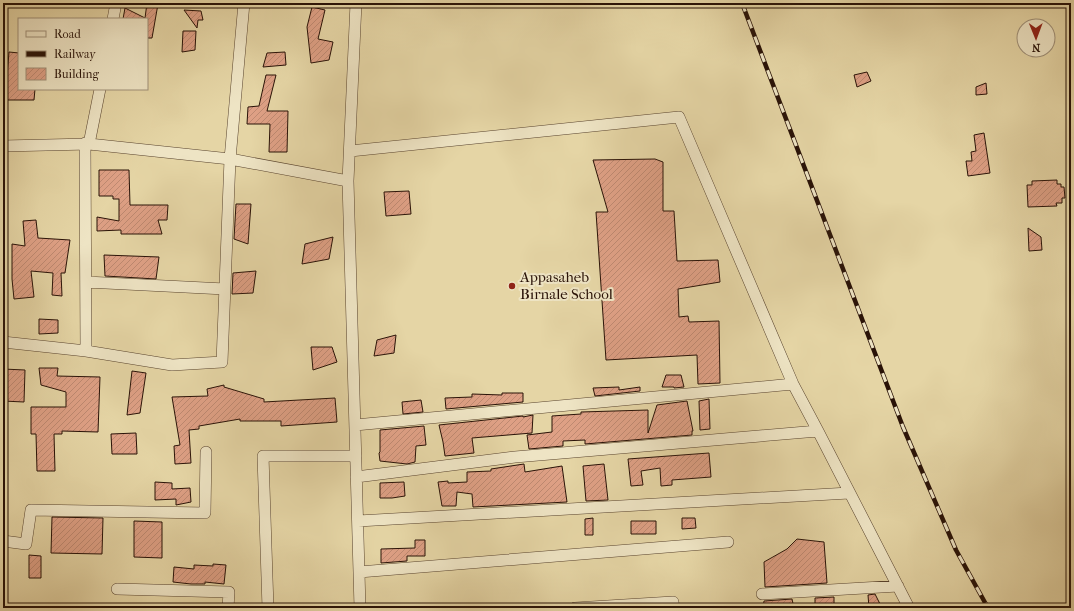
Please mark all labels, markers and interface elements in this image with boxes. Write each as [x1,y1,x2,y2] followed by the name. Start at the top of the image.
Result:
[18,18,148,90] legend
[1016,18,1056,58] north arrow
[54,27,81,41] text: Road
[1031,41,1040,54] text: N
[54,47,96,61] text: Railway
[54,67,99,81] text: Building
[519,268,613,303] place label: Appasaheb Birnale School
[507,281,517,291] marker: Appasaheb Birnale School

